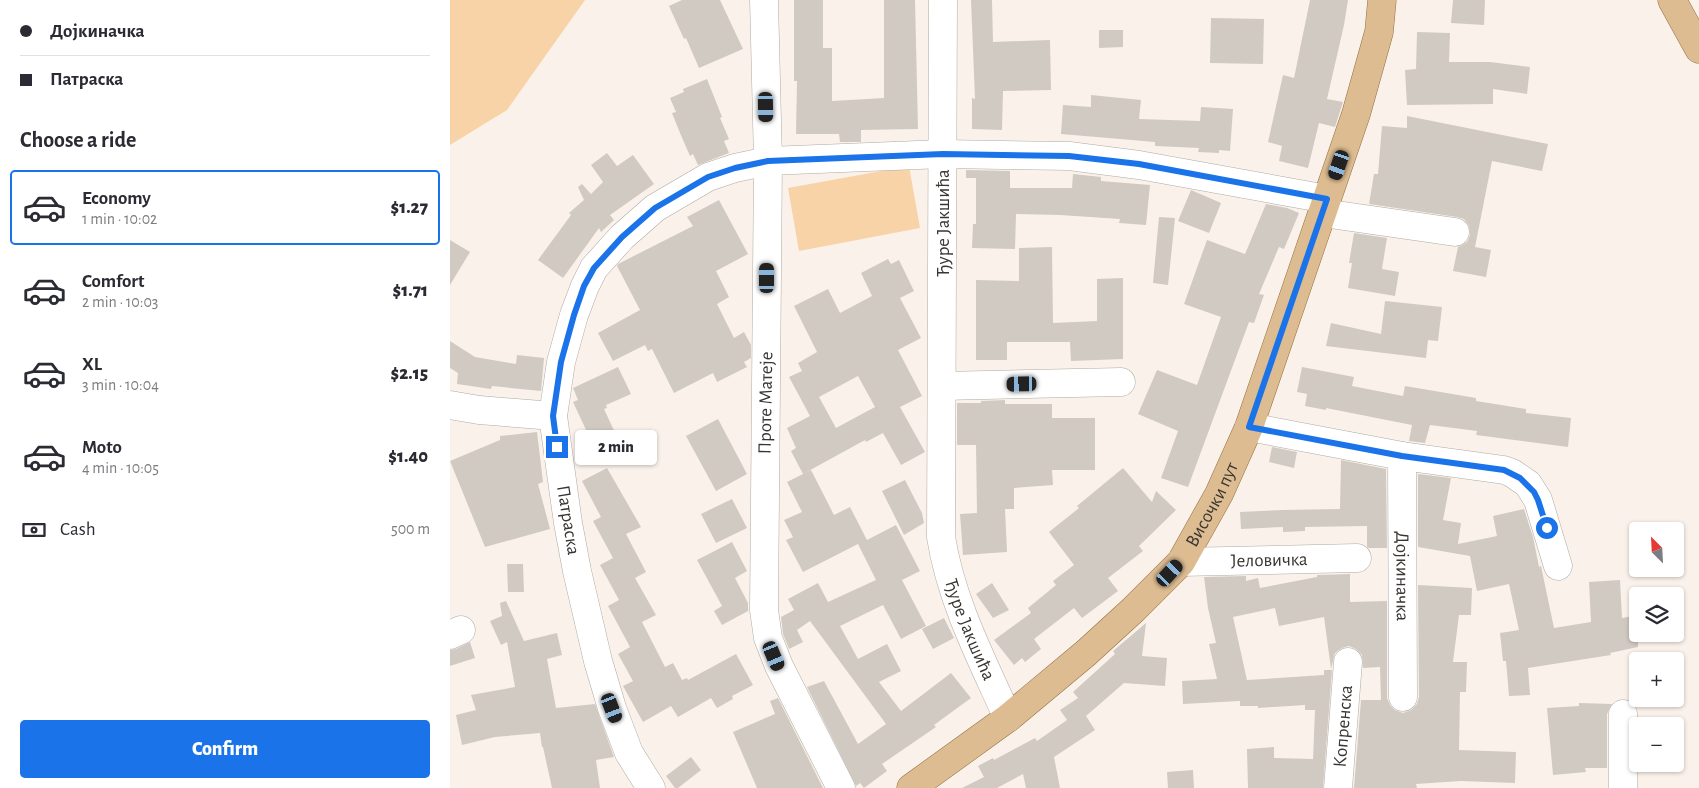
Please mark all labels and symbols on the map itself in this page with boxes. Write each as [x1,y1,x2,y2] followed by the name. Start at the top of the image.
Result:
[758,92,773,122] car
[1327,148,1350,182] car
[934,169,953,277] street label: Ђуре Јакшића
[759,263,774,293] car
[756,351,776,455] street label: Проте Матеје
[1006,376,1037,392] car
[574,430,657,464] callout: 2 min
[546,436,568,458] route end
[1182,459,1242,550] street label: Височки пут
[553,484,583,557] street label: Патраска
[1536,517,1558,539] route start
[1629,522,1684,578] north arrow
[1393,531,1412,622] street label: Дојкиначка
[1230,550,1308,570] street label: Јеловичка
[1154,557,1185,589] car
[941,576,999,683] street label: Ђуре Јакшића
[761,639,786,673] car
[1330,684,1356,768] street label: Копренска
[599,691,624,725] car

